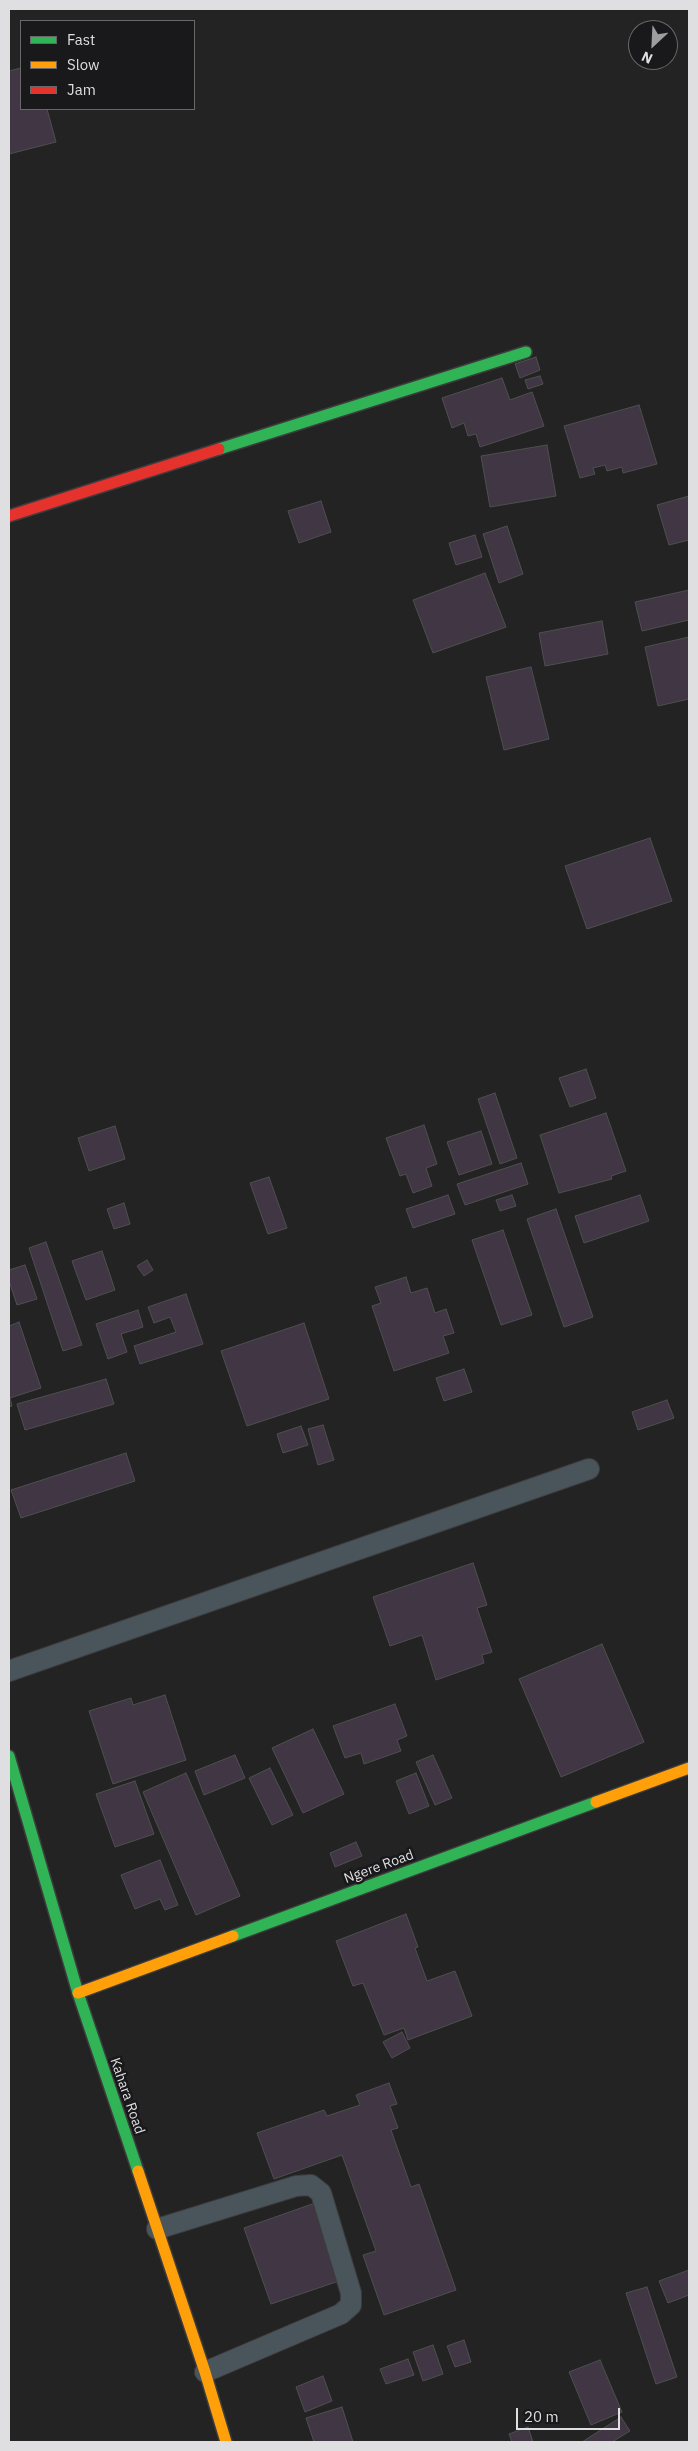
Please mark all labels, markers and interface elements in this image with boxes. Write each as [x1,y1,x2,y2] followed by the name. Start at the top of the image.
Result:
[20,20,195,110] legend
[628,20,678,70] north arrow
[67,30,95,49] text: Fast
[639,47,655,68] text: N
[67,55,100,74] text: Slow
[67,80,96,99] text: Jam
[342,1847,416,1887] street label: Ngere Road
[106,2056,148,2136] street label: Kahara Road
[518,2398,622,2430] scale bar
[524,2407,559,2426] text: 20 m

